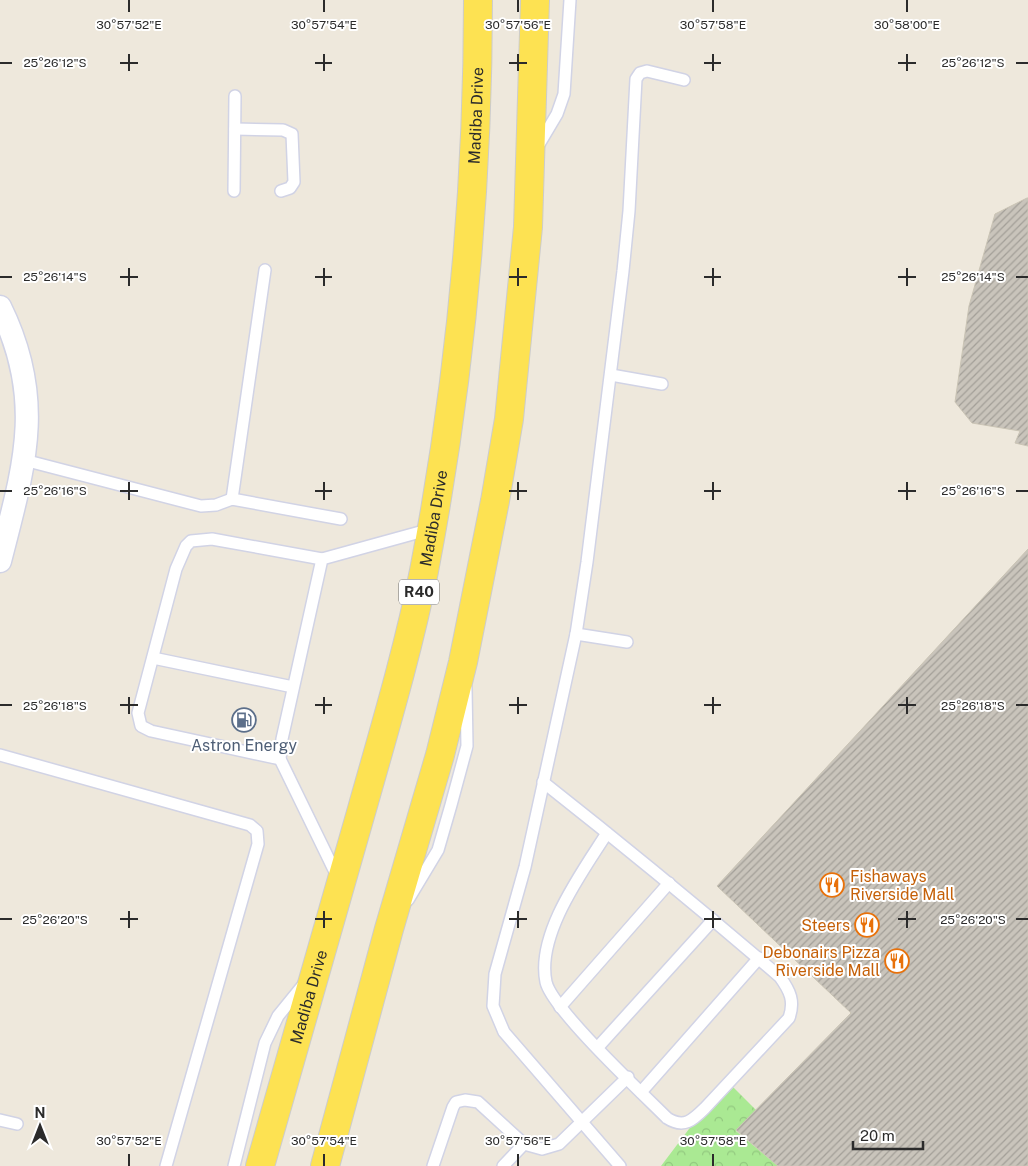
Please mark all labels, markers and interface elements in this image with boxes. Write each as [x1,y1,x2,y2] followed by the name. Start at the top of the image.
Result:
[96,18,162,32] text: 30°57'52"E
[291,18,357,32] text: 30°57'54"E
[485,18,551,32] text: 30°57'56"E
[680,18,746,32] text: 30°57'58"E
[874,18,940,32] text: 30°58'00"E
[23,56,87,70] text: 25°26'12"S
[941,56,1005,70] text: 25°26'12"S
[465,67,487,165] street label: Madiba Drive
[23,270,87,284] text: 25°26'14"S
[941,270,1005,284] text: 25°26'14"S
[416,469,451,568] street label: Madiba Drive
[23,484,87,498] text: 25°26'16"S
[941,484,1005,498] text: 25°26'16"S
[399,580,439,604] road number: R40
[23,699,87,713] text: 25°26'18"S
[941,699,1005,713] text: 25°26'18"S
[231,707,257,733] fuel station icon: Astron Energy
[191,736,297,755] place label: Astron Energy
[850,867,955,904] place label: Fishaways Riverside Mall
[819,872,845,898] restaurant icon: Fishaways Riverside Mall
[854,912,880,938] restaurant icon: Steers
[22,913,88,927] text: 25°26'20"S
[940,913,1006,927] text: 25°26'20"S
[801,916,850,935] place label: Steers
[762,943,880,980] place label: Debonairs Pizza Riverside Mall
[286,948,331,1046] street label: Madiba Drive
[884,948,910,974] restaurant icon: Debonairs Pizza Riverside Mall
[15,1101,65,1151] north arrow
[35,1105,45,1121] text: N
[853,1118,923,1150] scale bar
[860,1127,895,1144] text: 20 m
[96,1134,162,1148] text: 30°57'52"E
[291,1134,357,1148] text: 30°57'54"E
[485,1134,551,1148] text: 30°57'56"E
[680,1134,746,1148] text: 30°57'58"E

